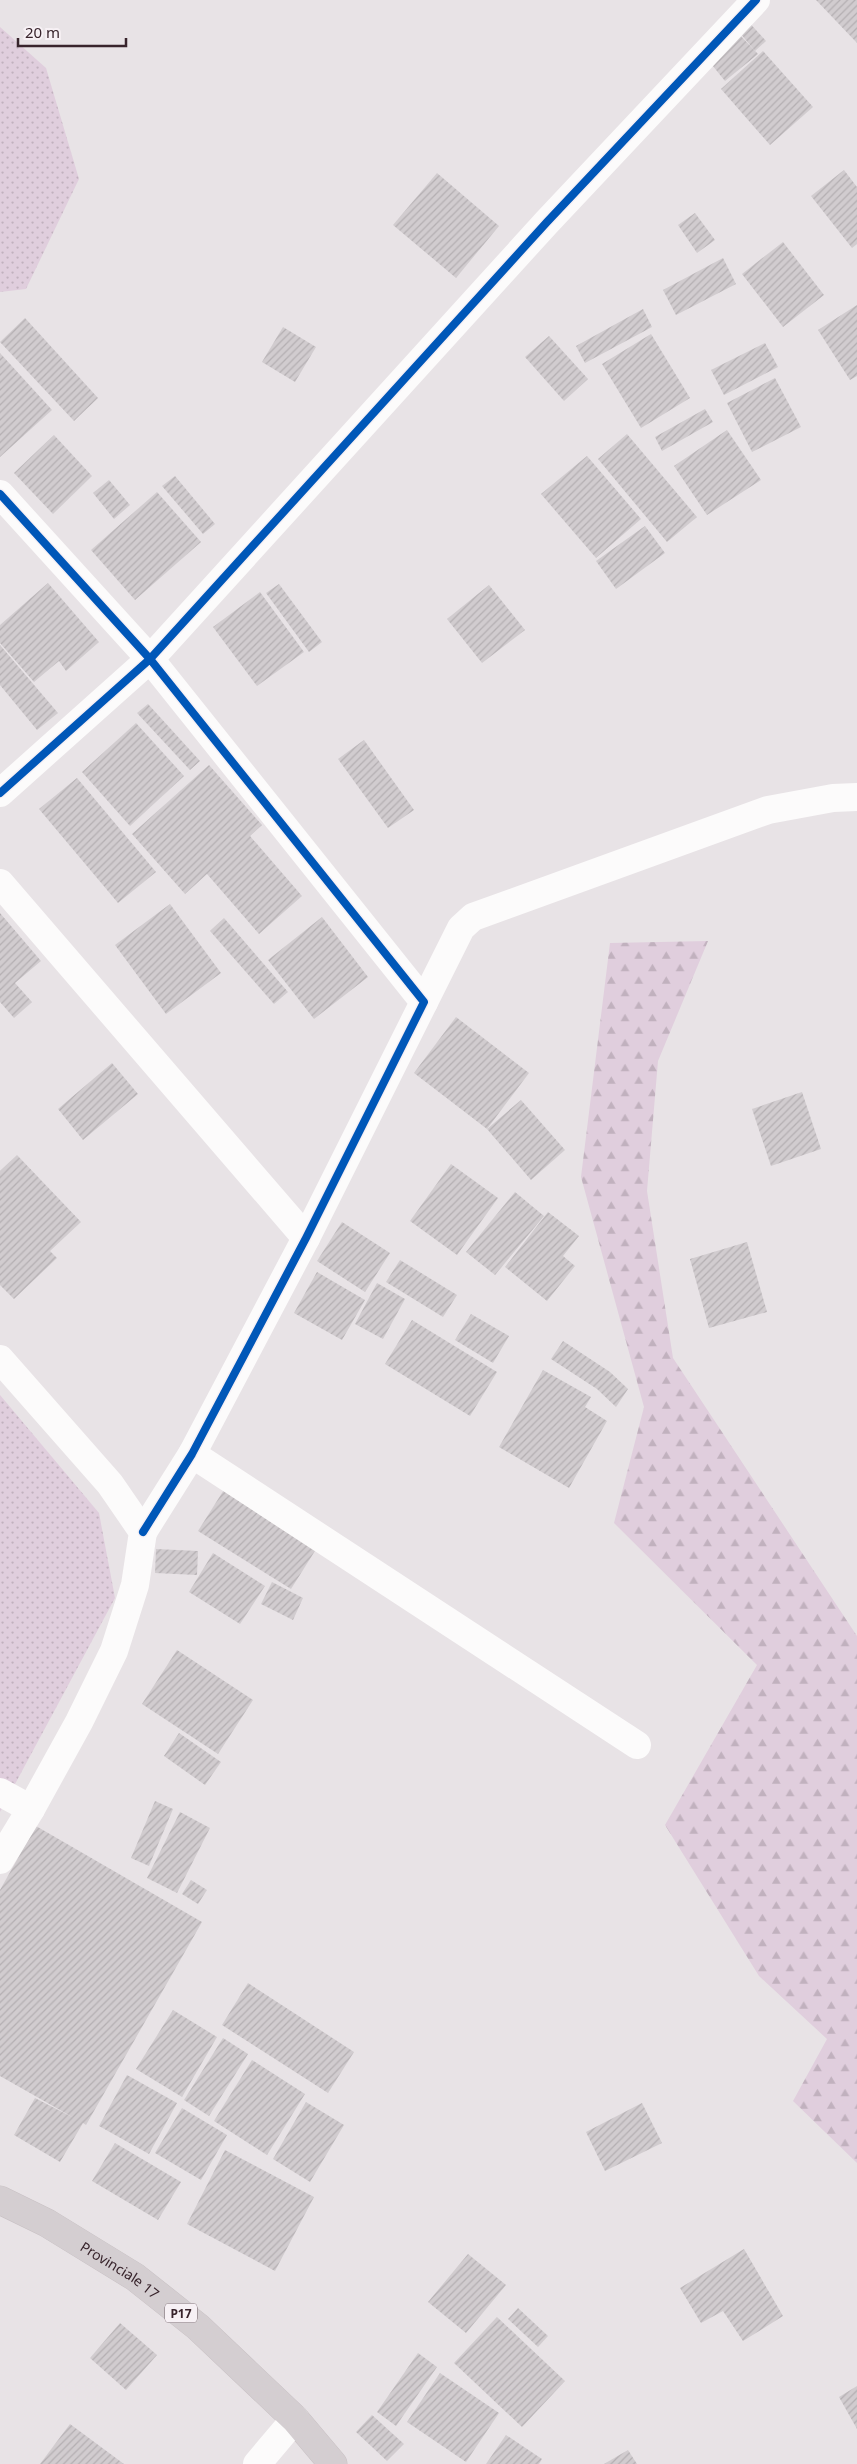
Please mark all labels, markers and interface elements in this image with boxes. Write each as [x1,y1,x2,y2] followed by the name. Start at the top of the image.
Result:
[18,15,125,47] scale bar
[25,22,60,42] text: 20 m
[77,2236,164,2302] street label: Provinciale 17
[165,2304,197,2322] road number: P17

